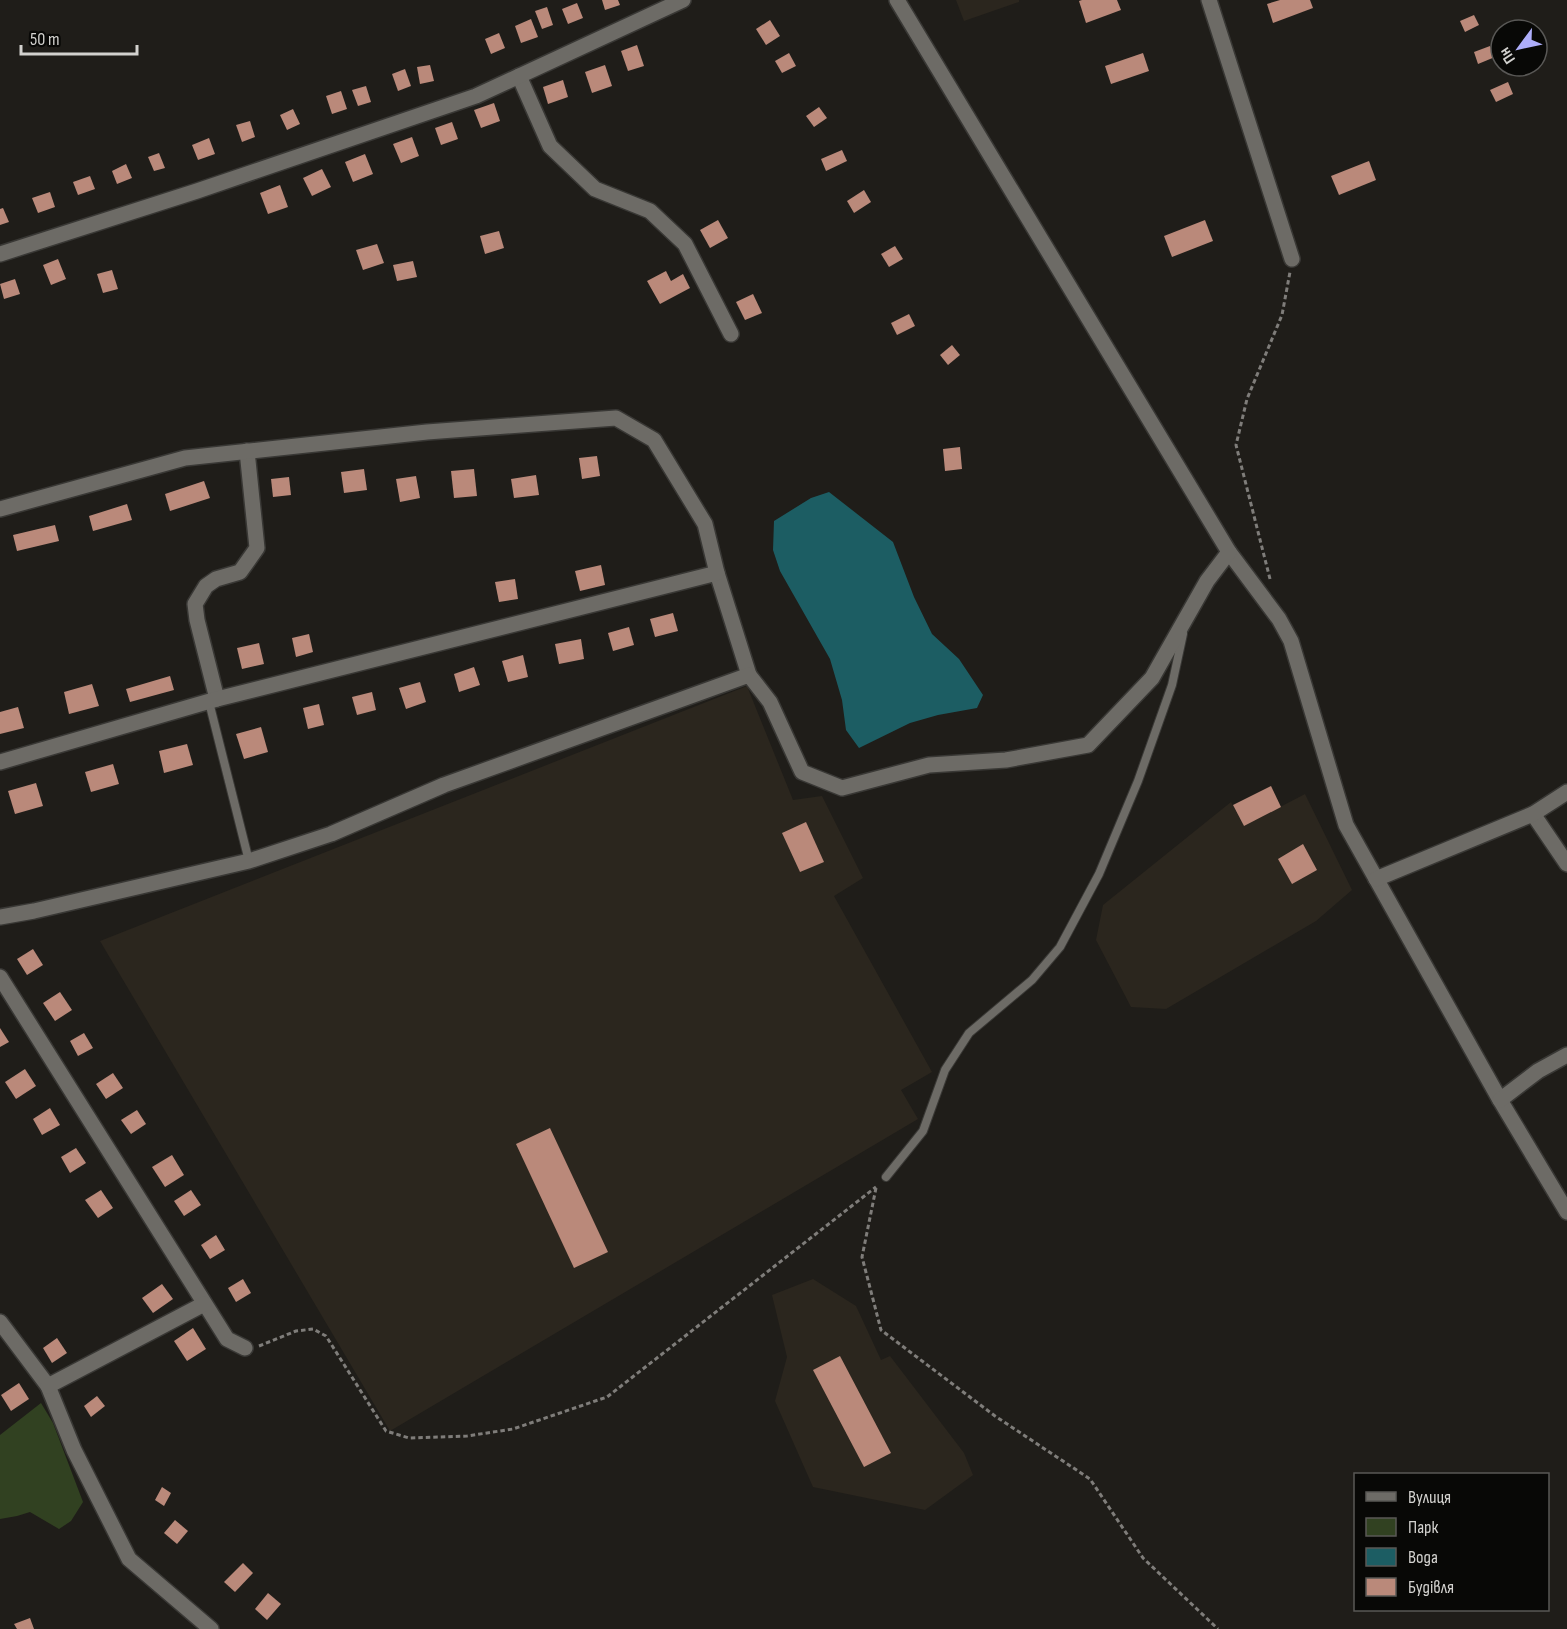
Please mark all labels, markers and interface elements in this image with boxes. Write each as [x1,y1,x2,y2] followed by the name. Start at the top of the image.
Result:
[21,18,136,56] scale bar
[1489,18,1549,78] north arrow
[30,29,60,50] text: 50 m
[1495,44,1520,67] text: Пн
[1354,1473,1549,1611] legend
[1408,1487,1451,1508] text: Вулиця
[1408,1517,1439,1538] text: Парк
[1408,1547,1438,1568] text: Вода
[1408,1577,1454,1598] text: Будівля

